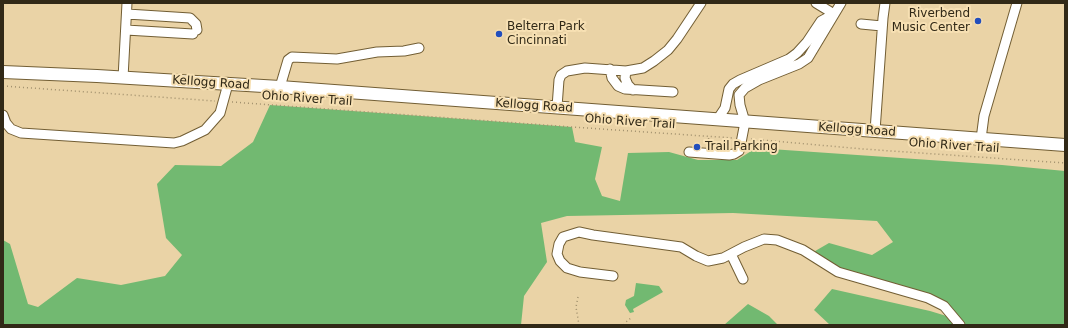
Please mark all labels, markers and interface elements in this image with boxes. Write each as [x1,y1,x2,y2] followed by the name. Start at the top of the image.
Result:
[892,7,970,35] place label: Riverbend Music Center
[973,16,983,26] marker: Riverbend Music Center
[507,20,585,48] place label: Belterra Park Cincinnati
[494,29,504,39] marker: Belterra Park Cincinnati
[172,73,250,93] street label: Kellogg Road
[261,89,353,109] street label: Ohio River Trail
[495,96,573,116] street label: Kellogg Road
[584,112,676,132] street label: Ohio River Trail
[818,120,896,140] street label: Kellogg Road
[908,136,1000,156] street label: Ohio River Trail
[705,140,778,154] place label: Trail Parking
[692,142,702,152] marker: Trail Parking

